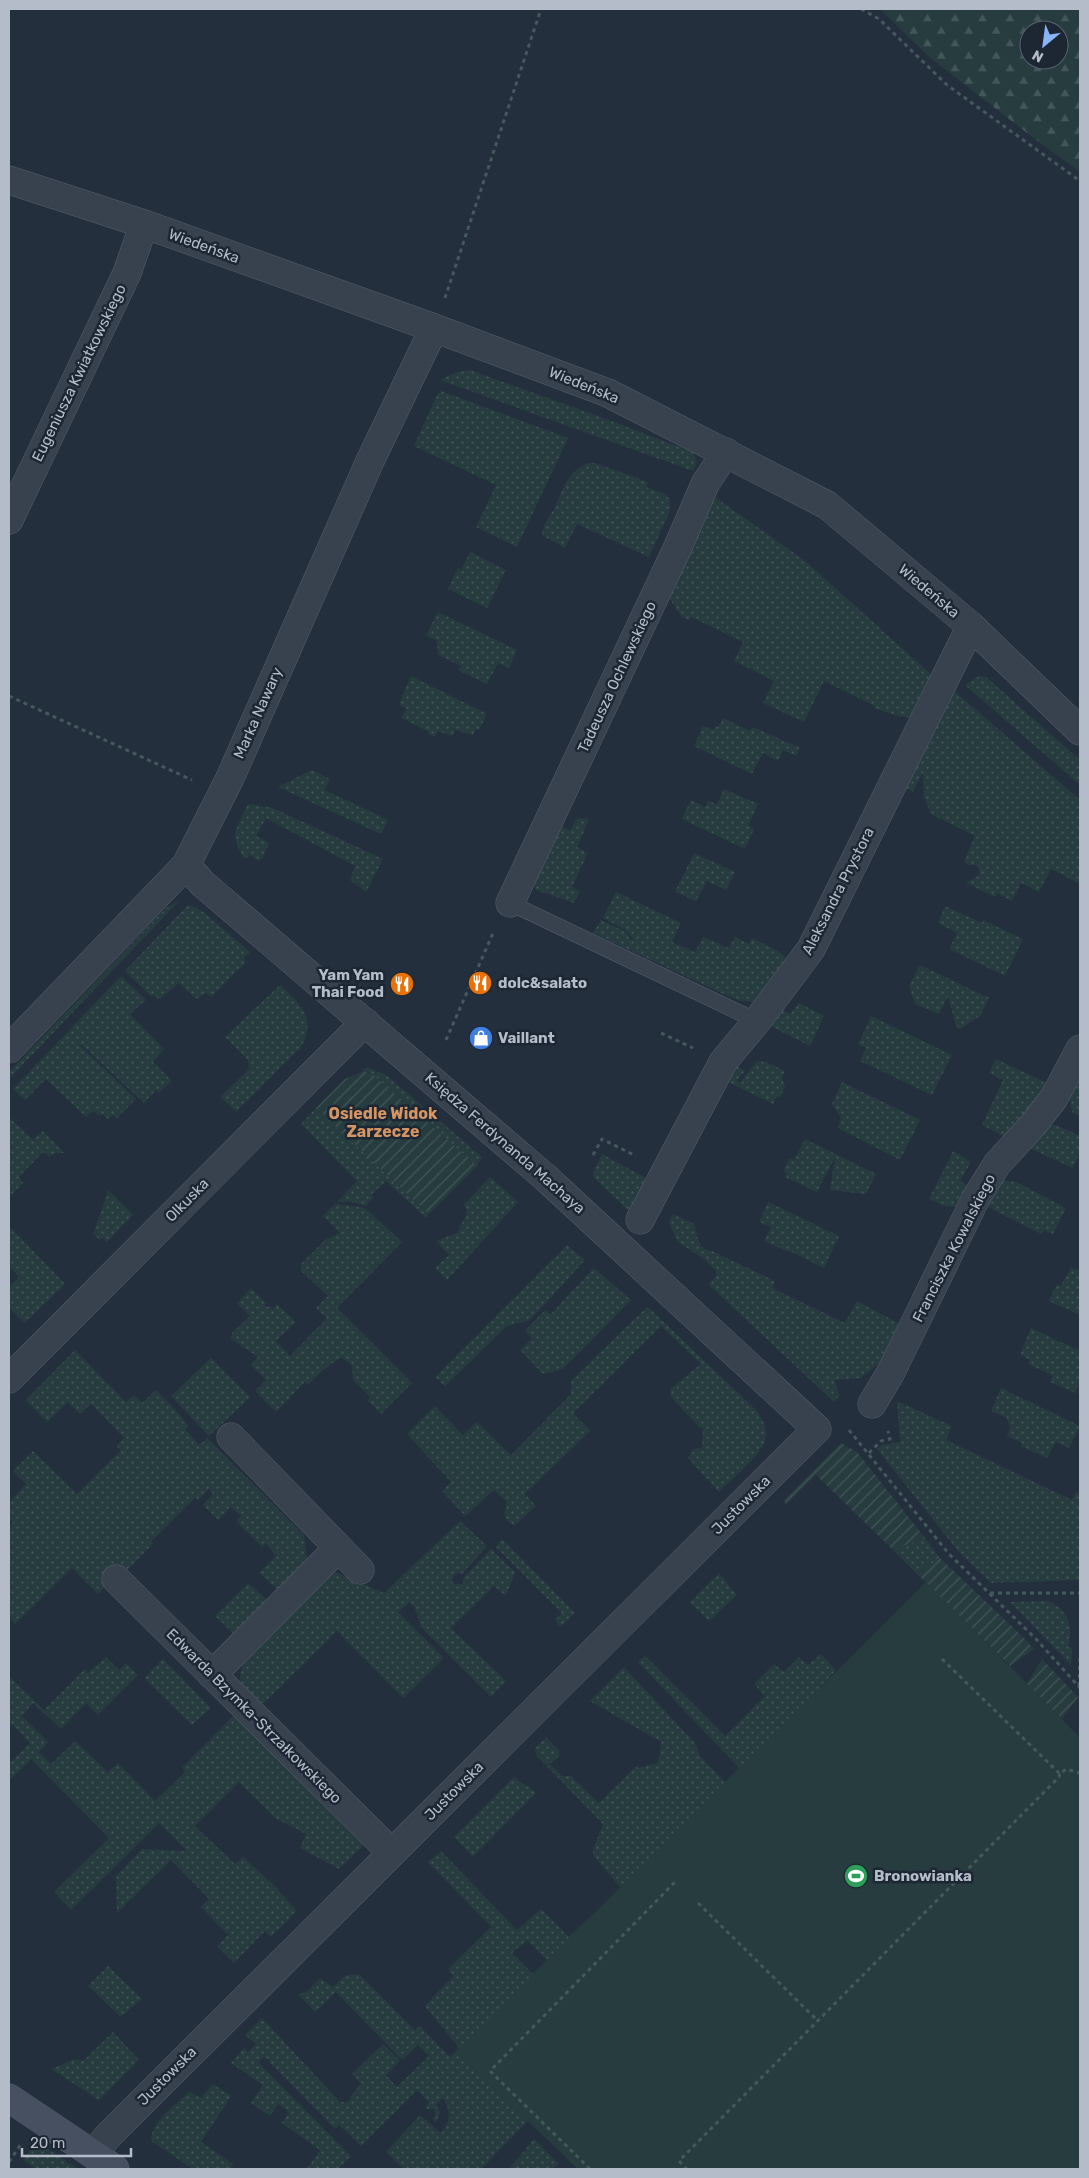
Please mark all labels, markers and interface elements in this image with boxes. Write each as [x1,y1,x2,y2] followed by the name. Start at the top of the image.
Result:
[1019,20,1069,70] north arrow
[1029,46,1046,66] text: N
[166,225,242,267] street label: Wiedeńska
[28,281,130,465] street label: Eugeniusza Kwiatkowskiego
[546,363,622,407] street label: Wiedeńska
[895,560,963,622] street label: Wiedeńska
[574,598,660,756] street label: Tadeusza Ochlewskiego
[230,664,286,762] street label: Marka Nawary
[798,824,878,958] street label: Aleksandra Prystora
[312,966,384,1001] place label: Yam Yam Thai Food
[467,970,493,996] restaurant icon: dolc&salato
[389,971,415,997] restaurant icon: Yam Yam Thai Food
[498,974,587,992] place label: dolc&salato
[468,1025,494,1051] shop icon: Vaillant
[498,1029,555,1047] place label: Vaillant
[421,1069,589,1217] street label: Księdza Ferdynanda Machaya
[329,1104,438,1141] district label: Osiedle Widok Zarzecze
[909,1171,999,1325] street label: Franciszka Kowalskiego
[162,1175,212,1225] street label: Olkuska
[708,1472,774,1538] street label: Justowska
[163,1625,345,1807] street label: Edwarda Bzymka-Strzałkowskiego
[421,1758,487,1824] street label: Justowska
[843,1863,869,1889] sports icon: Bronowianka
[874,1867,972,1885] place label: Bronowianka
[134,2043,200,2109] street label: Justowska
[22,2126,131,2158] scale bar
[30,2134,65,2152] text: 20 m

